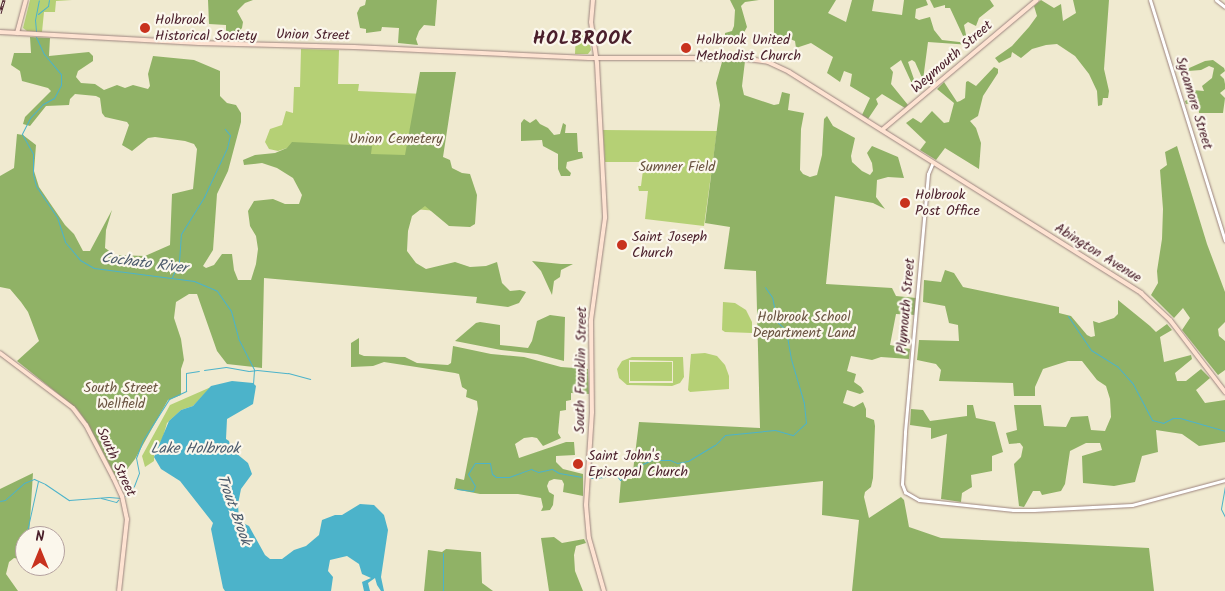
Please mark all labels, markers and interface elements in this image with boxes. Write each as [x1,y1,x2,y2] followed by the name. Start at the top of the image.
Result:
[155,12,257,44] place label: Holbrook Historical Society
[908,17,996,97] street label: Weymouth Street
[139,22,151,34] marker: Holbrook Historical Society
[276,26,350,44] street label: Union Street
[532,29,634,51] district label: HOLBROOK
[696,32,801,64] place label: Holbrook United Methodist Church
[680,42,692,54] marker: Holbrook United Methodist Church
[1172,54,1216,152] street label: Sycamore Street
[349,131,443,147] park label: Union Cemetery
[639,159,715,175] park label: Sumner Field
[915,187,980,220] place label: Holbrook Post Office
[899,197,911,209] marker: Holbrook Post Office
[1051,220,1145,286] street label: Abington Avenue
[632,229,707,262] place label: Saint Joseph Church
[616,239,628,251] marker: Saint Joseph Church
[100,250,188,278] water label: Cochato River
[893,258,919,354] street label: Plymouth Street
[571,306,591,434] street label: South Franklin Street
[752,309,856,342] park label: Holbrook School Department Land
[84,380,158,412] park label: South Street Wellfield
[93,425,139,499] street label: South Street
[150,441,240,459] water label: Lake Holbrook
[588,448,688,481] place label: Saint John's Episcopal Church
[572,458,584,470] marker: Saint John's Episcopal Church
[212,472,254,548] water label: Trout Brook
[15,526,65,576] north arrow
[36,526,44,548] text: N

